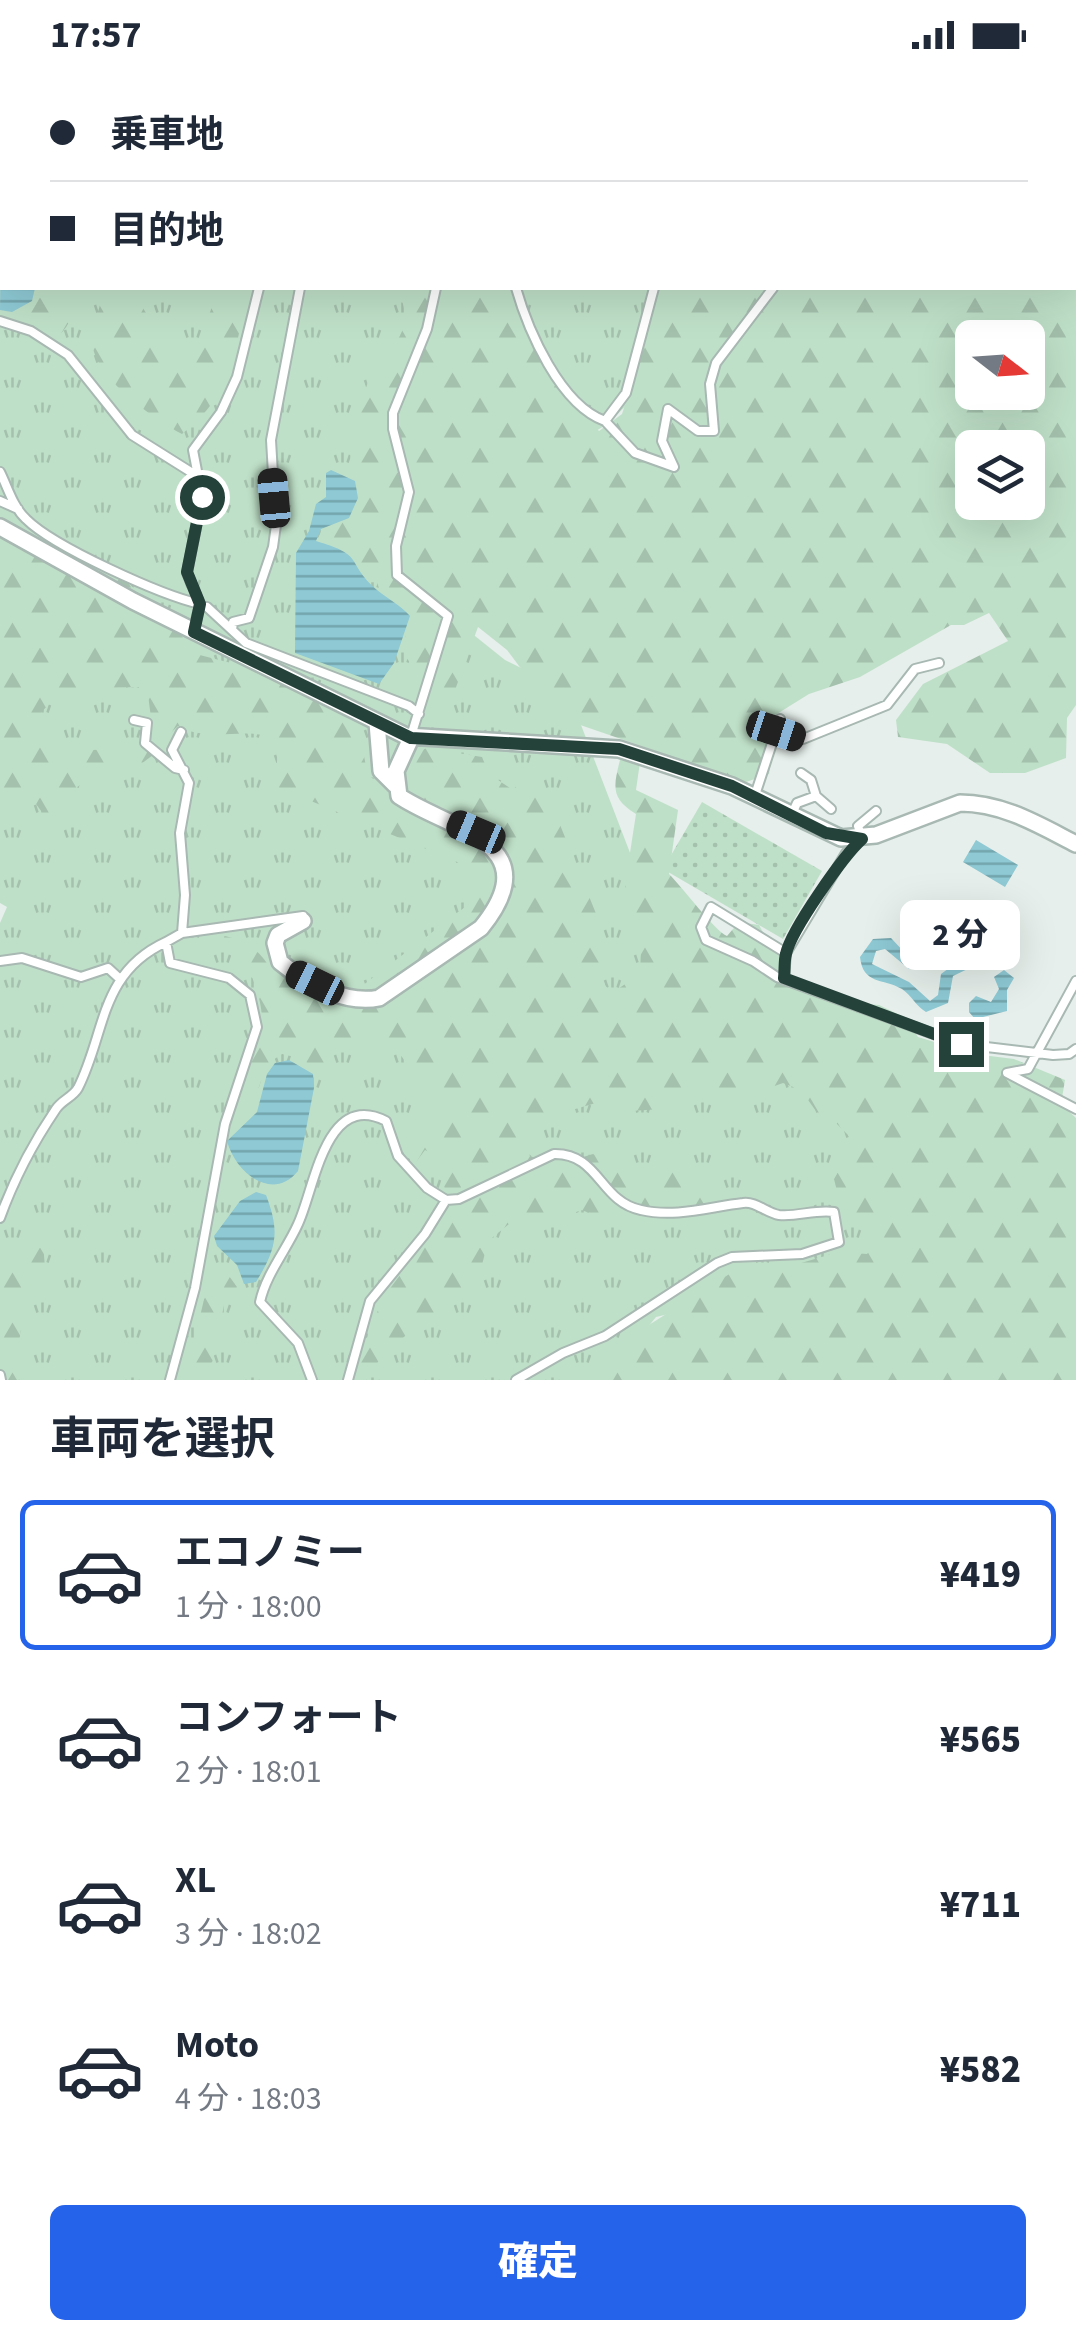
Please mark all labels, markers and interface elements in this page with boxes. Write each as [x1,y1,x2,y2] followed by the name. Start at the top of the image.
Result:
[50,8,142,62] text: 17:57
[110,108,224,162] text: 乗車地
[110,204,224,258] text: 目的地
[955,320,1045,410] north arrow
[955,320,1045,520] map controls
[955,430,1045,520] button: layers
[256,467,292,529] car
[180,475,225,520] route start
[743,707,809,755] car
[443,806,509,858] car
[901,899,1021,969] callout: 2 分
[932,912,988,958] text: 2 分
[281,956,349,1010] car
[939,1022,984,1067] route end
[50,1408,275,1472] text: 車両を選択
[175,1526,365,1580] text: エコノミー
[55,1530,145,1620] icon: car
[940,1548,1021,1602] text: ¥419
[175,1584,322,1630] text: 1 分 · 18:00
[175,1691,402,1745] text: コンフォート
[55,1695,145,1785] icon: car
[940,1713,1021,1767] text: ¥565
[175,1749,322,1795] text: 2 分 · 18:01
[175,1853,216,1907] text: XL
[55,1860,145,1950] icon: car
[940,1878,1021,1932] text: ¥711
[175,1911,322,1957] text: 3 分 · 18:02
[175,2018,259,2072] text: Moto
[55,2025,145,2115] icon: car
[940,2043,1021,2097] text: ¥582
[175,2076,322,2122] text: 4 分 · 18:03
[50,2205,1026,2320] button: 確定

